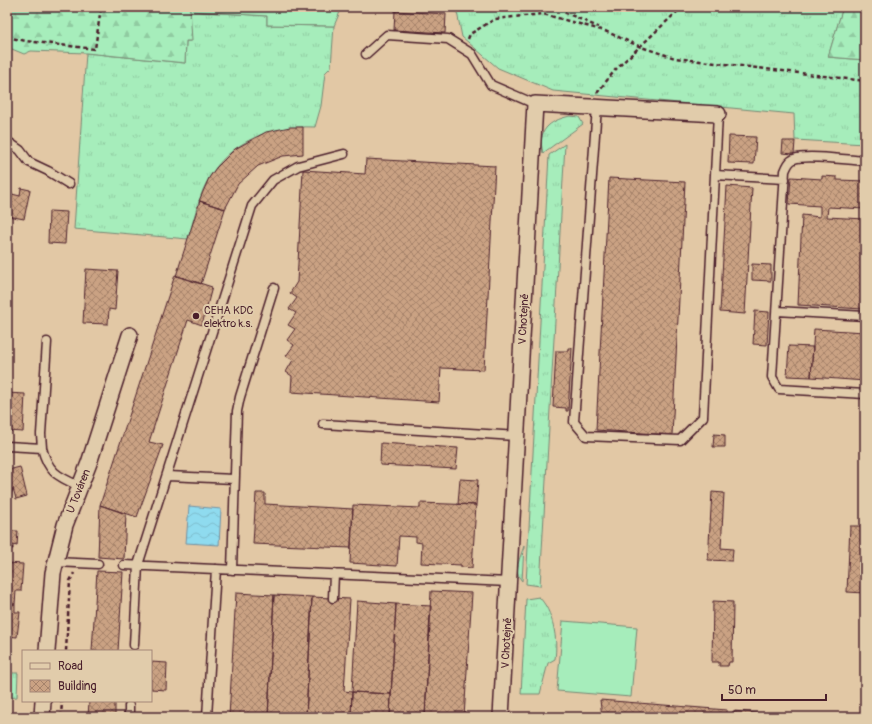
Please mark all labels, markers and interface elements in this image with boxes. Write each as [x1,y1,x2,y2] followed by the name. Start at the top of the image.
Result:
[516,293,531,345] street label: V Chotejně
[204,304,254,330] place label: CEHA KDC elektro k.s.
[191,311,201,321] marker: CEHA KDC elektro k.s.
[64,467,93,515] street label: U Továren
[499,617,514,669] street label: V Chotejně
[22,650,152,702] legend
[58,659,83,674] text: Road
[722,676,826,702] scale bar
[58,679,97,694] text: Building
[728,683,756,698] text: 50 m

